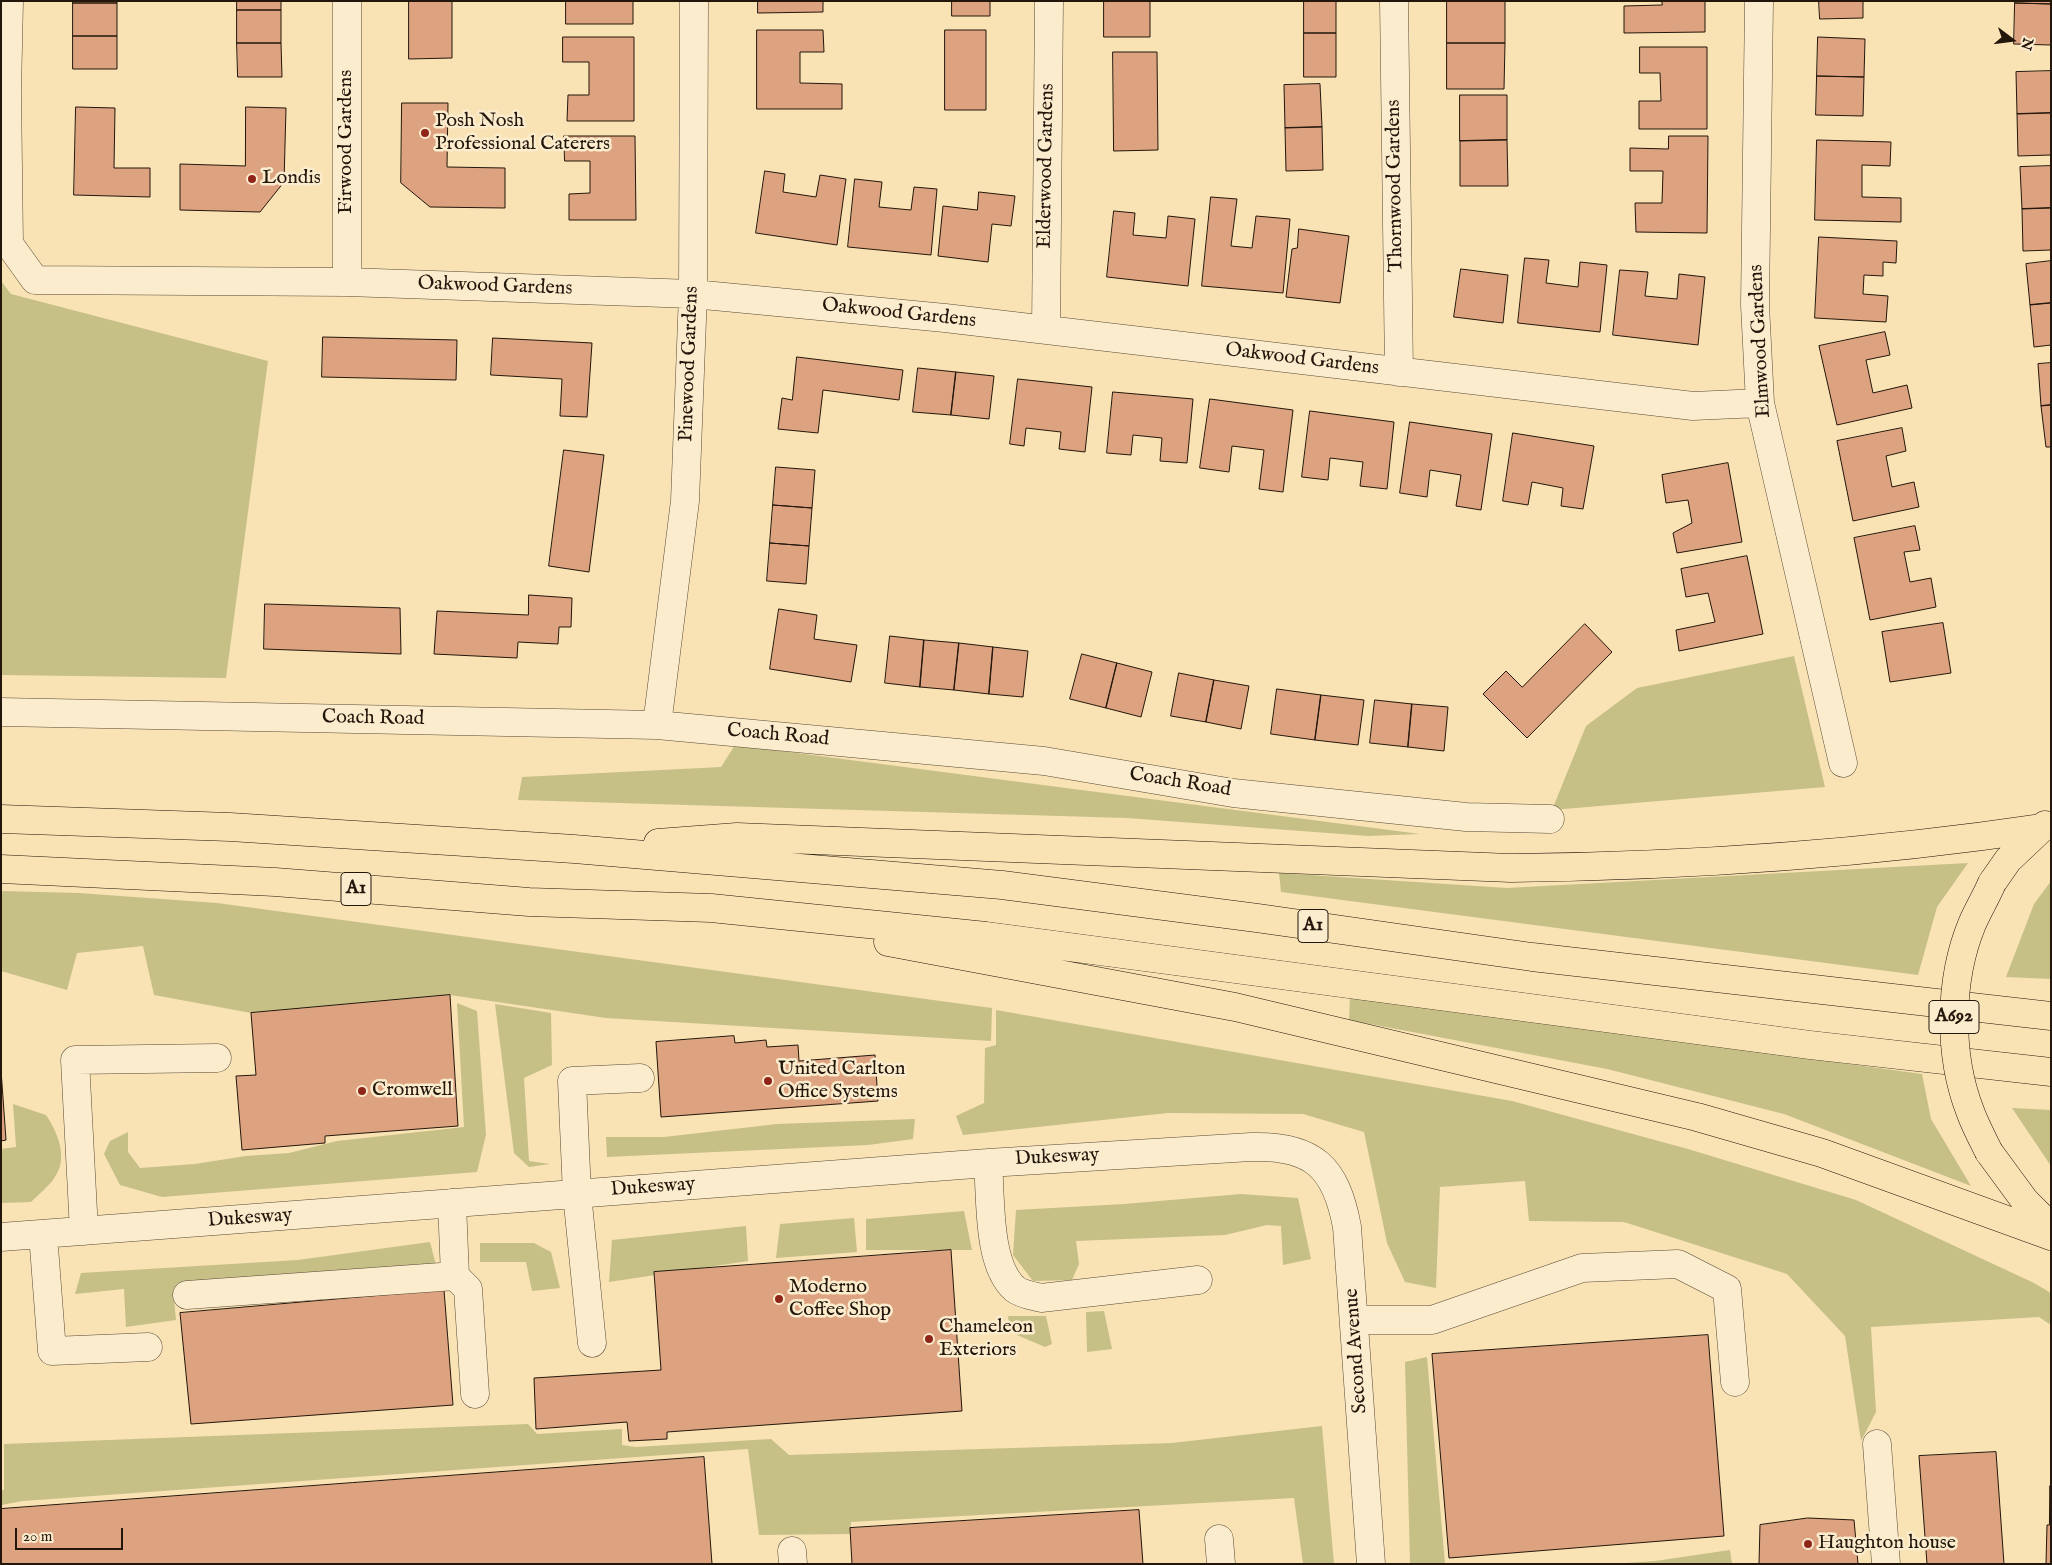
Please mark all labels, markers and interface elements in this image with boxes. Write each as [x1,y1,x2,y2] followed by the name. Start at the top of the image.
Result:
[1987,15,2037,65] north arrow
[2016,36,2037,52] text: N
[335,70,359,214] street label: Firwood Gardens
[1034,83,1060,249] street label: Elderwood Gardens
[1382,99,1410,273] street label: Thornwood Gardens
[435,110,610,157] place label: Posh Nosh Professional Caterers
[419,127,431,139] marker: Posh Nosh Professional Caterers
[262,167,321,191] place label: Londis
[246,173,258,185] marker: Londis
[1745,264,1777,418] street label: Elmwood Gardens
[417,272,573,302] street label: Oakwood Gardens
[675,286,705,442] street label: Pinewood Gardens
[821,294,977,334] street label: Oakwood Gardens
[1224,339,1380,381] street label: Oakwood Gardens
[322,706,424,732] street label: Coach Road
[726,720,830,752] street label: Coach Road
[1127,763,1233,803] street label: Coach Road
[341,872,371,906] road number: A1
[1298,909,1328,942] road number: A1
[1929,1000,1979,1034] road number: A692
[778,1058,905,1105] place label: United Carlton Office Systems
[762,1075,774,1087] marker: United Carlton Office Systems
[372,1079,453,1103] place label: Cromwell
[356,1085,368,1097] marker: Cromwell
[1014,1144,1100,1172] street label: Dukesway
[610,1173,696,1203] street label: Dukesway
[207,1204,293,1234] street label: Dukesway
[789,1276,891,1323] place label: Moderno Coffee Shop
[1341,1288,1373,1414] street label: Second Avenue
[773,1293,785,1305] marker: Moderno Coffee Shop
[939,1316,1033,1363] place label: Chameleon Exteriors
[923,1333,935,1345] marker: Chameleon Exteriors
[18,1518,125,1550] scale bar
[23,1527,52,1546] text: 20 m
[1818,1532,1956,1556] place label: Haughton house
[1802,1538,1814,1550] marker: Haughton house

